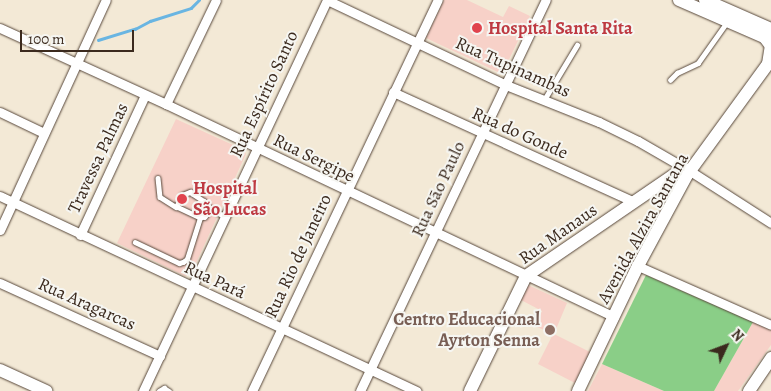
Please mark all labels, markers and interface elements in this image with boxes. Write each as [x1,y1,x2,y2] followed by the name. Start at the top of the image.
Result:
[488,17,633,39] place label: Hospital Santa Rita
[22,20,136,52] scale bar
[470,21,484,35] marker: Hospital Santa Rita
[225,27,303,161] street label: Rua Espírito Santo
[28,29,65,49] text: 100 m
[452,32,574,102] street label: Rua Tupinambas
[63,99,133,217] street label: Travessa Palmas
[469,102,571,164] street label: Rua do Gonde
[270,129,358,187] street label: Rua Sergipe
[406,138,470,240] street label: Rua São Paulo
[593,149,693,307] street label: Avenida Alzira Santana
[193,178,266,220] place label: Hospital São Lucas
[260,191,336,321] street label: Rua Rio de Janeiro
[175,192,189,206] marker: Hospital São Lucas
[515,199,601,269] street label: Rua Manaus
[181,256,249,304] street label: Rua Pará
[35,273,139,335] street label: Rua Aragarcas
[393,309,540,352] place label: Centro Educacional Ayrton Senna
[701,321,751,371] north arrow
[544,324,556,336] marker: Centro Educacional Ayrton Senna
[727,325,748,346] text: N

